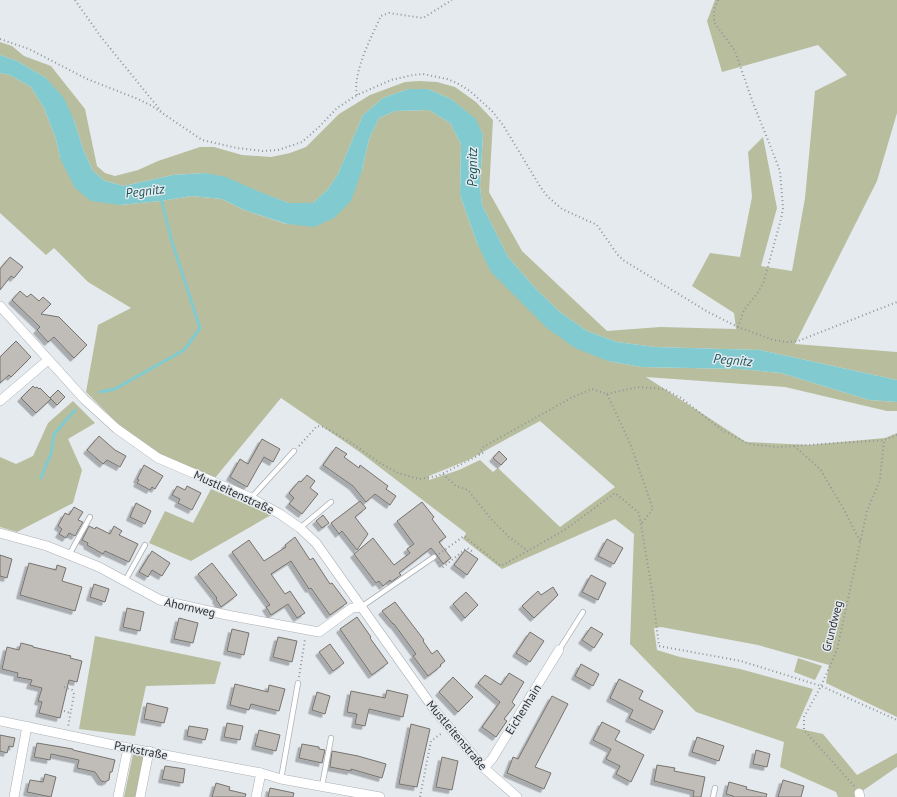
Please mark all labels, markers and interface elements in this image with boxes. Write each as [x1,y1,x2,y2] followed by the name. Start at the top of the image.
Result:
[464,147,481,187] water label: Pegnitz
[124,180,166,202] water label: Pegnitz
[713,350,754,370] water label: Pegnitz
[191,467,277,517] street label: Mustleitenstraße
[163,594,217,620] street label: Ahornweg
[818,599,846,653] street label: Grundweg
[502,681,544,737] street label: Eichenhain
[423,697,491,773] street label: Mustleitenstraße
[113,737,169,763] street label: Parkstraße

